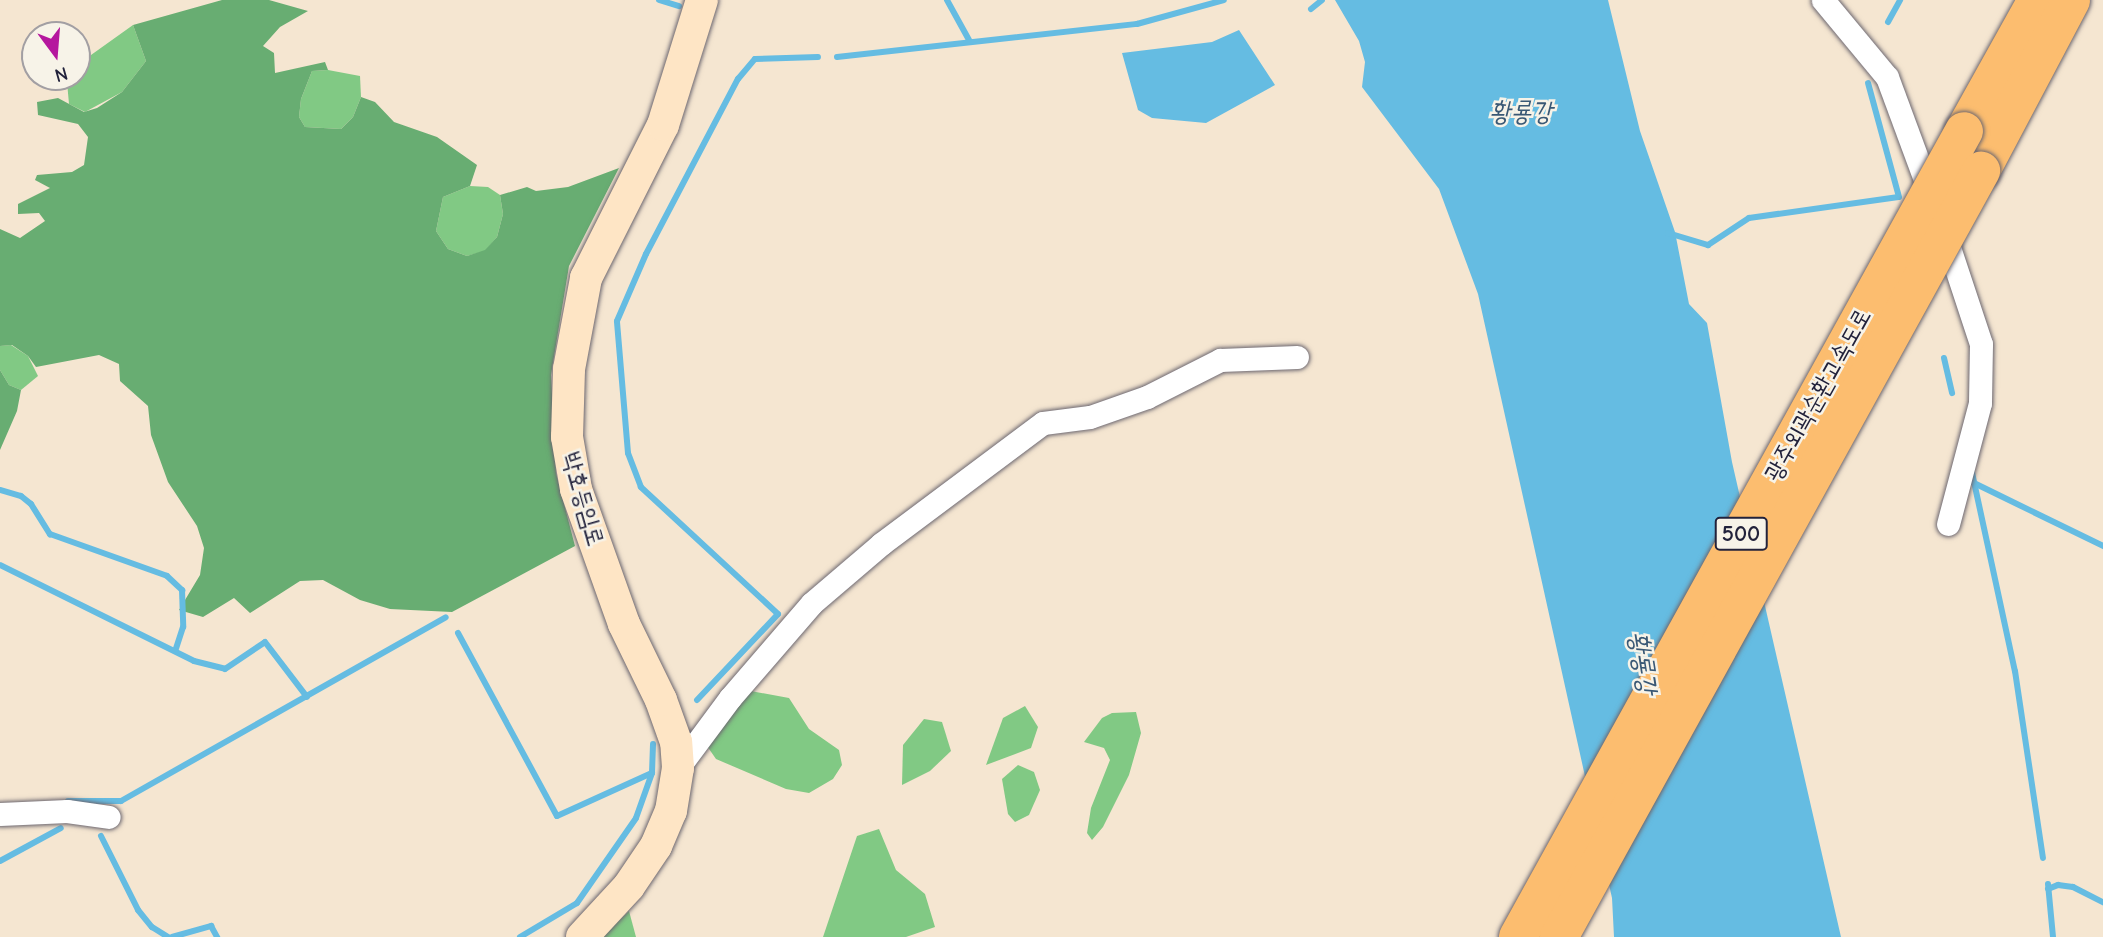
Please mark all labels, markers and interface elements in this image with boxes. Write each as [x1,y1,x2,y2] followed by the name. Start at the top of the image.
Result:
[21,21,91,91] north arrow
[52,62,70,87] text: N
[1490,97,1552,129] water label: 황룡강
[1759,304,1877,486] street label: 광주외곽순환고속도로
[556,449,610,549] street label: 박호등임로
[1713,514,1769,554] road number: 500
[1622,630,1662,696] water label: 황룡강

